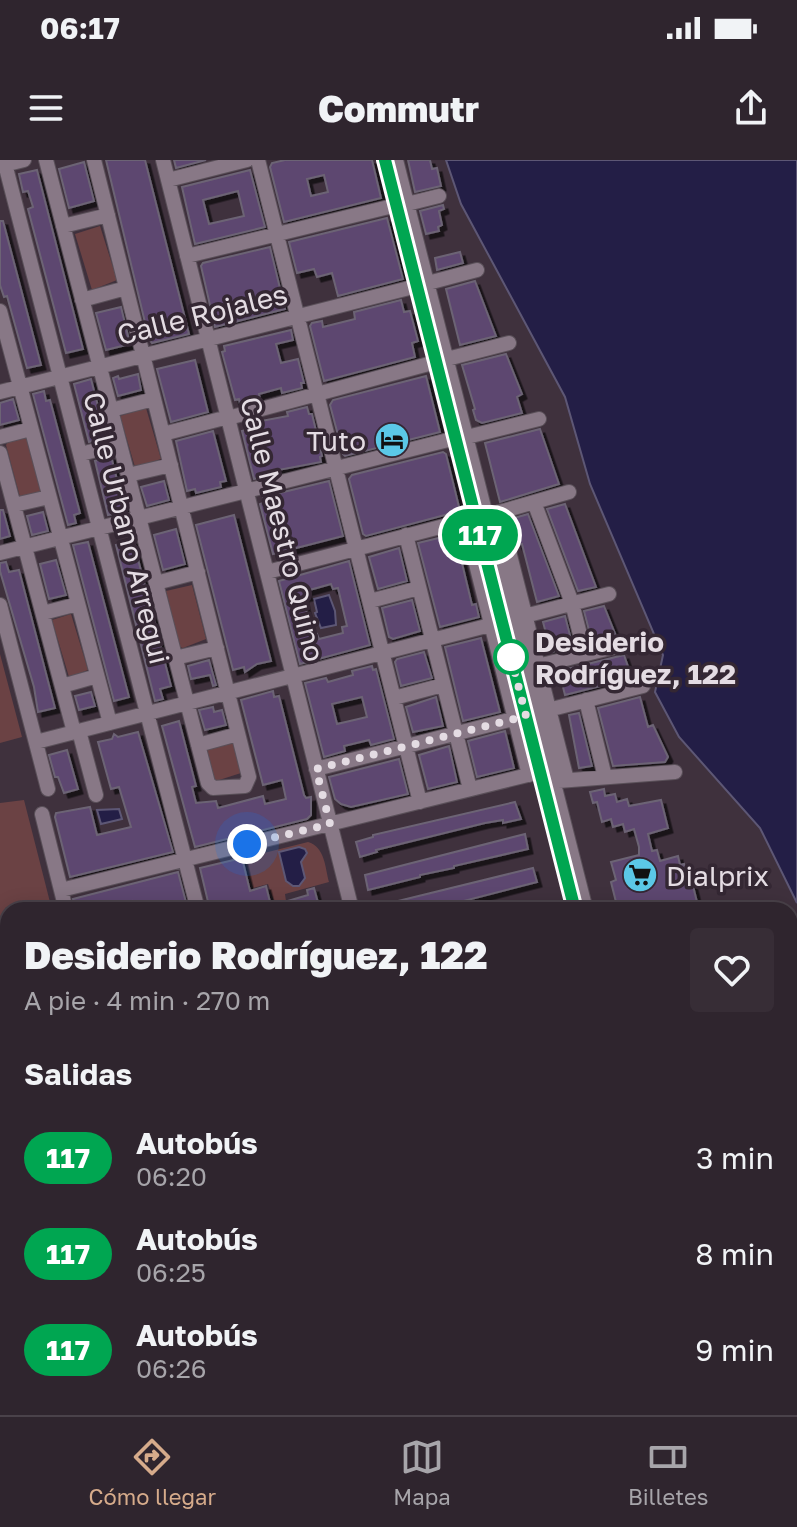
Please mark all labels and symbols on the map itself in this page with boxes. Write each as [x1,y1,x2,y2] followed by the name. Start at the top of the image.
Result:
[113,277,291,351] street label: Calle Rojales
[77,388,177,668] street label: Calle Urbano Arregui
[234,393,332,665] street label: Calle Maestro Quino
[373,421,411,459] hotel icon: Tuto
[306,424,366,457] place label: Tuto
[434,509,526,561] line badge: 117
[535,625,736,690] place label: Desiderio Rodríguez, 122
[494,640,528,674] marker: Desiderio Rodríguez, 122
[227,824,267,864] your location
[621,856,659,894] supermarket icon: Dialprix
[666,859,769,892] place label: Dialprix

